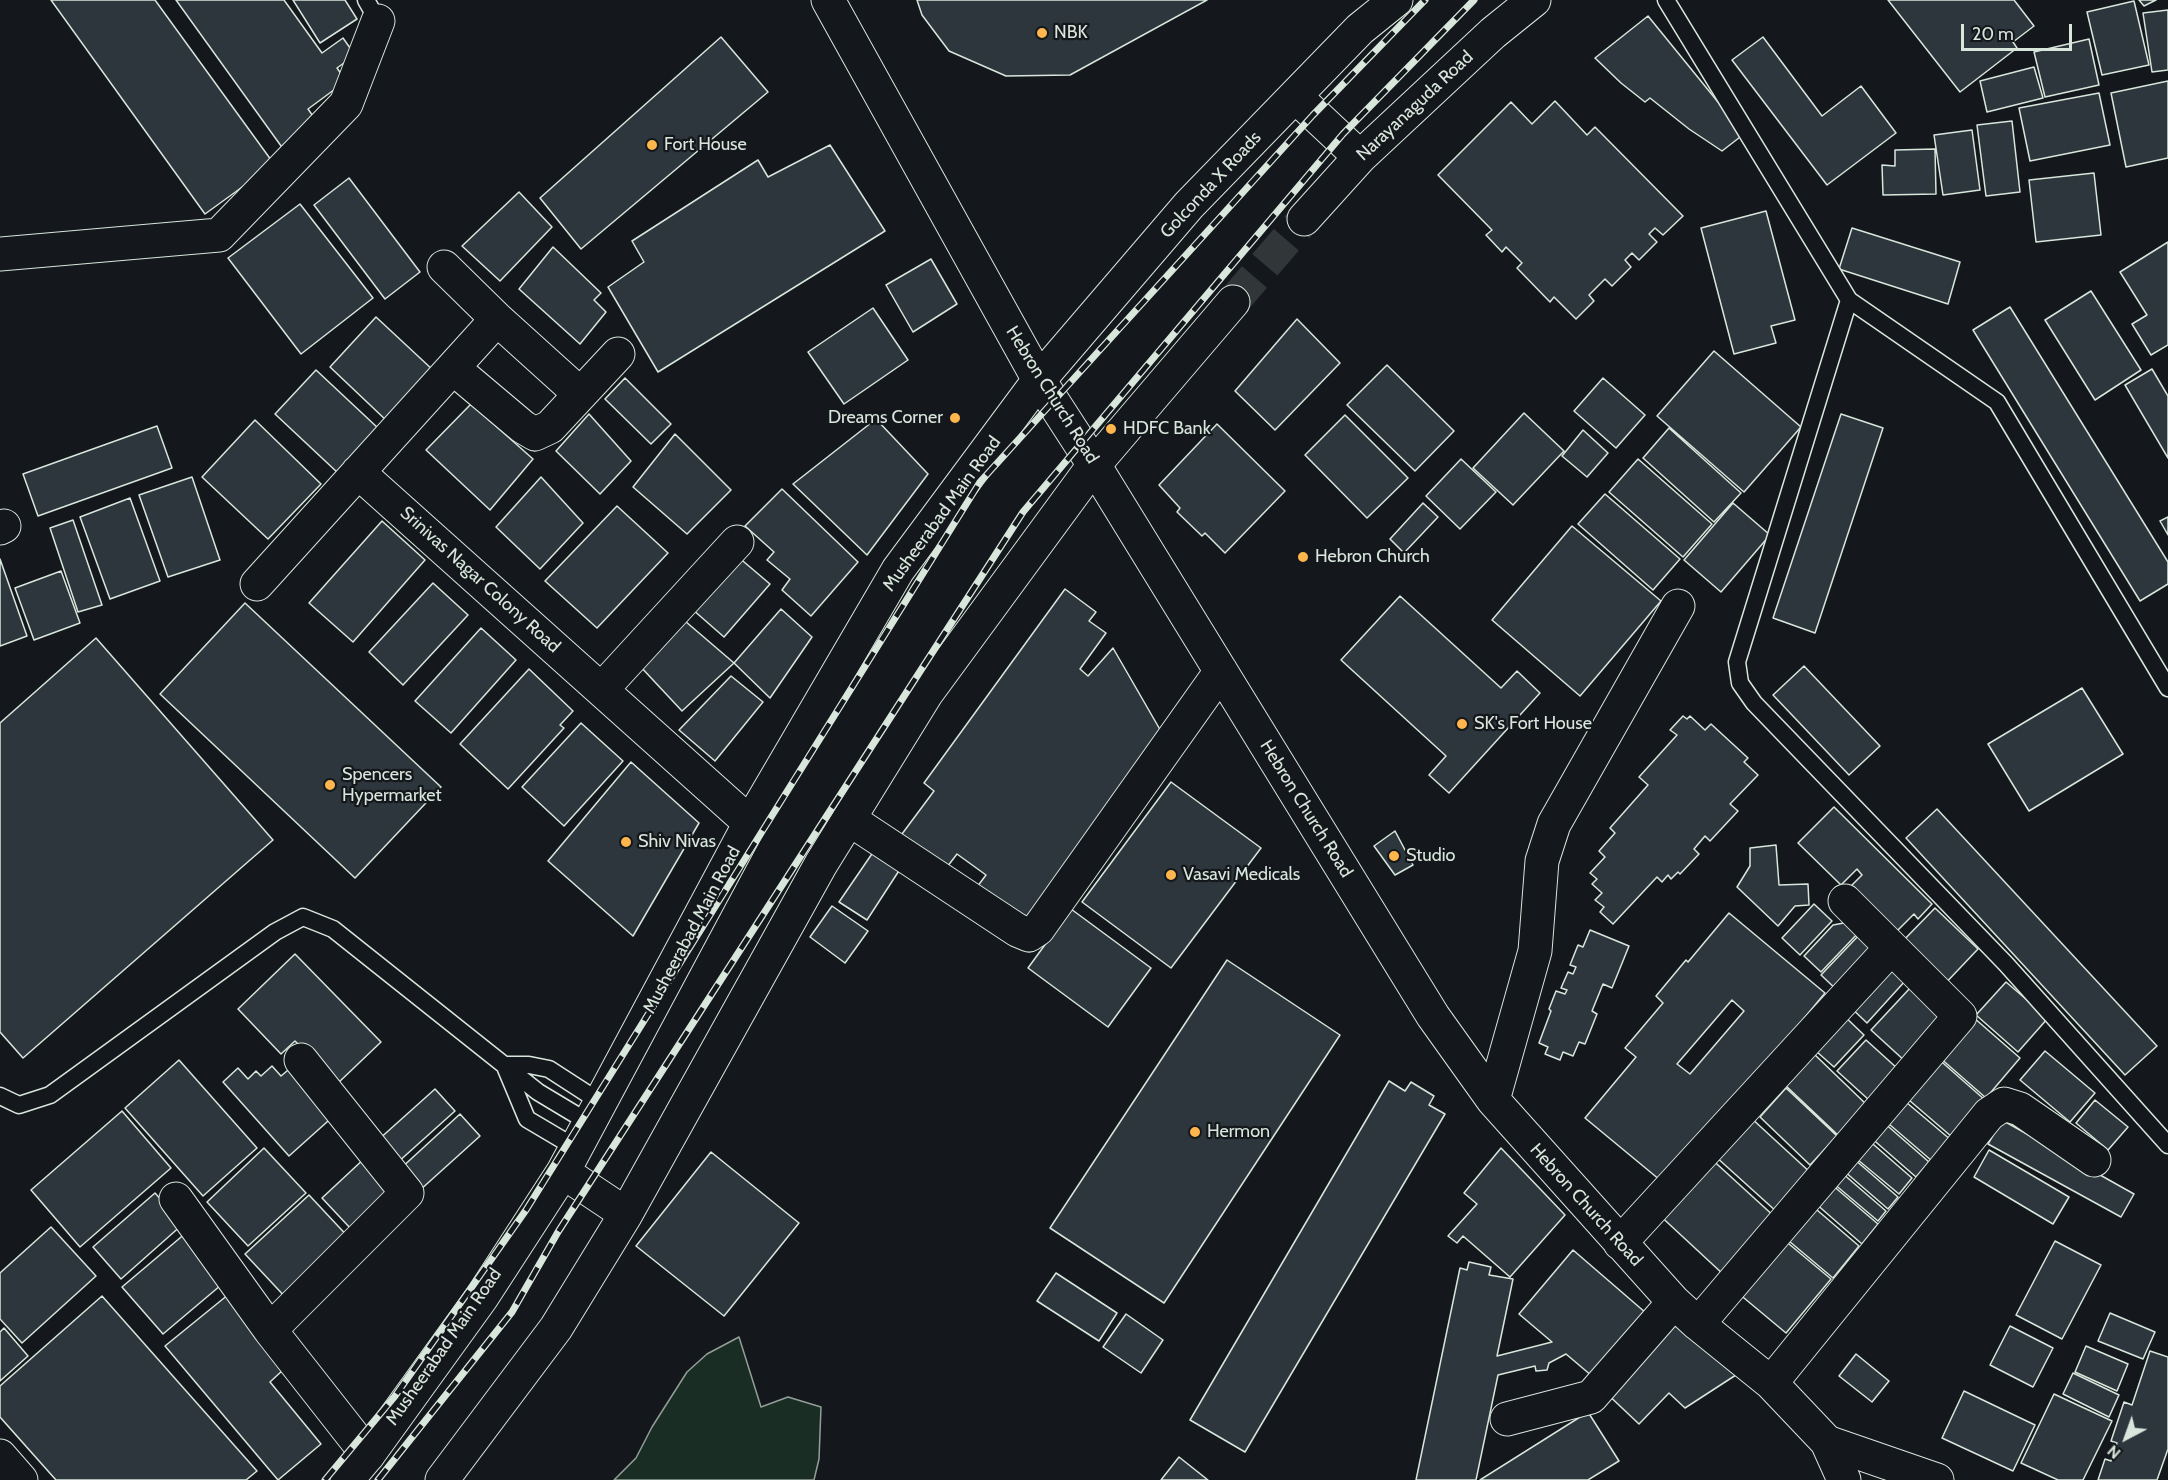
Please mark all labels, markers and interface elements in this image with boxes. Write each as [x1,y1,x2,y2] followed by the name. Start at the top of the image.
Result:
[1964,12,2075,50] scale bar
[1054,22,1088,44] place label: NBK
[1972,23,2014,45] text: 20 m
[1035,26,1049,40] marker: NBK
[1352,46,1478,166] street label: Narayanaguda Road
[1156,127,1266,243] street label: Golconda X Roads
[664,134,747,156] place label: Fort House
[645,138,659,152] marker: Fort House
[1001,322,1103,468] street label: Hebron Church Road
[828,407,943,429] place label: Dreams Corner
[948,411,962,425] marker: Dreams Corner
[1123,418,1211,440] place label: HDFC Bank
[1104,422,1118,436] marker: HDFC Bank
[878,432,1006,596] street label: Musheerabad Main Road
[396,502,564,658] street label: Srinivas Nagar Colony Road
[1315,546,1430,568] place label: Hebron Church
[1296,550,1310,564] marker: Hebron Church
[1474,713,1592,735] place label: SK's Fort House
[1455,717,1469,731] marker: SK's Fort House
[1255,736,1357,882] street label: Hebron Church Road
[342,764,442,806] place label: Spencers Hypermarket
[323,778,337,792] marker: Spencers Hypermarket
[638,831,716,853] place label: Shiv Nivas
[619,835,633,849] marker: Shiv Nivas
[639,843,745,1017] street label: Musheerabad Main Road
[1406,845,1455,867] place label: Studio
[1387,849,1401,863] marker: Studio
[1183,864,1300,886] place label: Vasavi Medicals
[1164,868,1178,882] marker: Vasavi Medicals
[1207,1121,1270,1143] place label: Hermon
[1188,1125,1202,1139] marker: Hermon
[1525,1139,1647,1271] street label: Hebron Church Road
[382,1264,506,1430] street label: Musheerabad Main Road
[2096,1408,2156,1468] north arrow
[2103,1441,2124,1463] text: N

